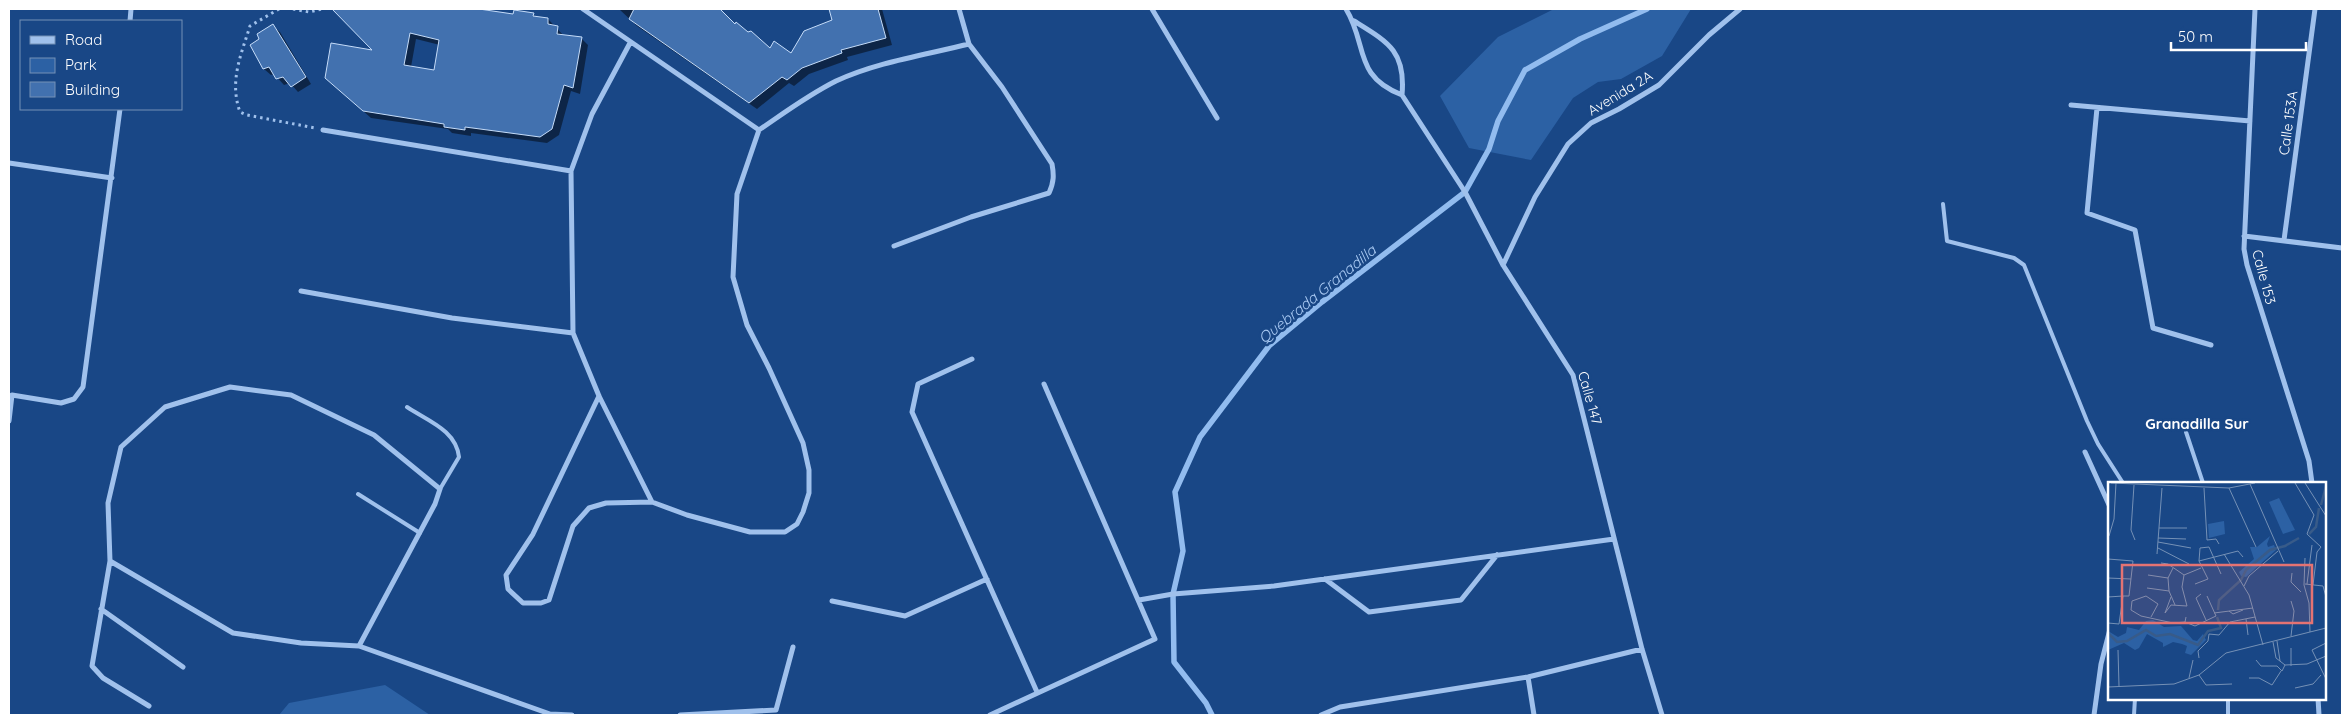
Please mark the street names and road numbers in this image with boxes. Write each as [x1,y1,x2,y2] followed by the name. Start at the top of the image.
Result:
[1584,67,1656,119] street label: Avenida 2A
[2275,90,2301,156] street label: Calle 153A
[2248,248,2280,306] street label: Calle 153
[1574,369,1606,427] street label: Calle 147

